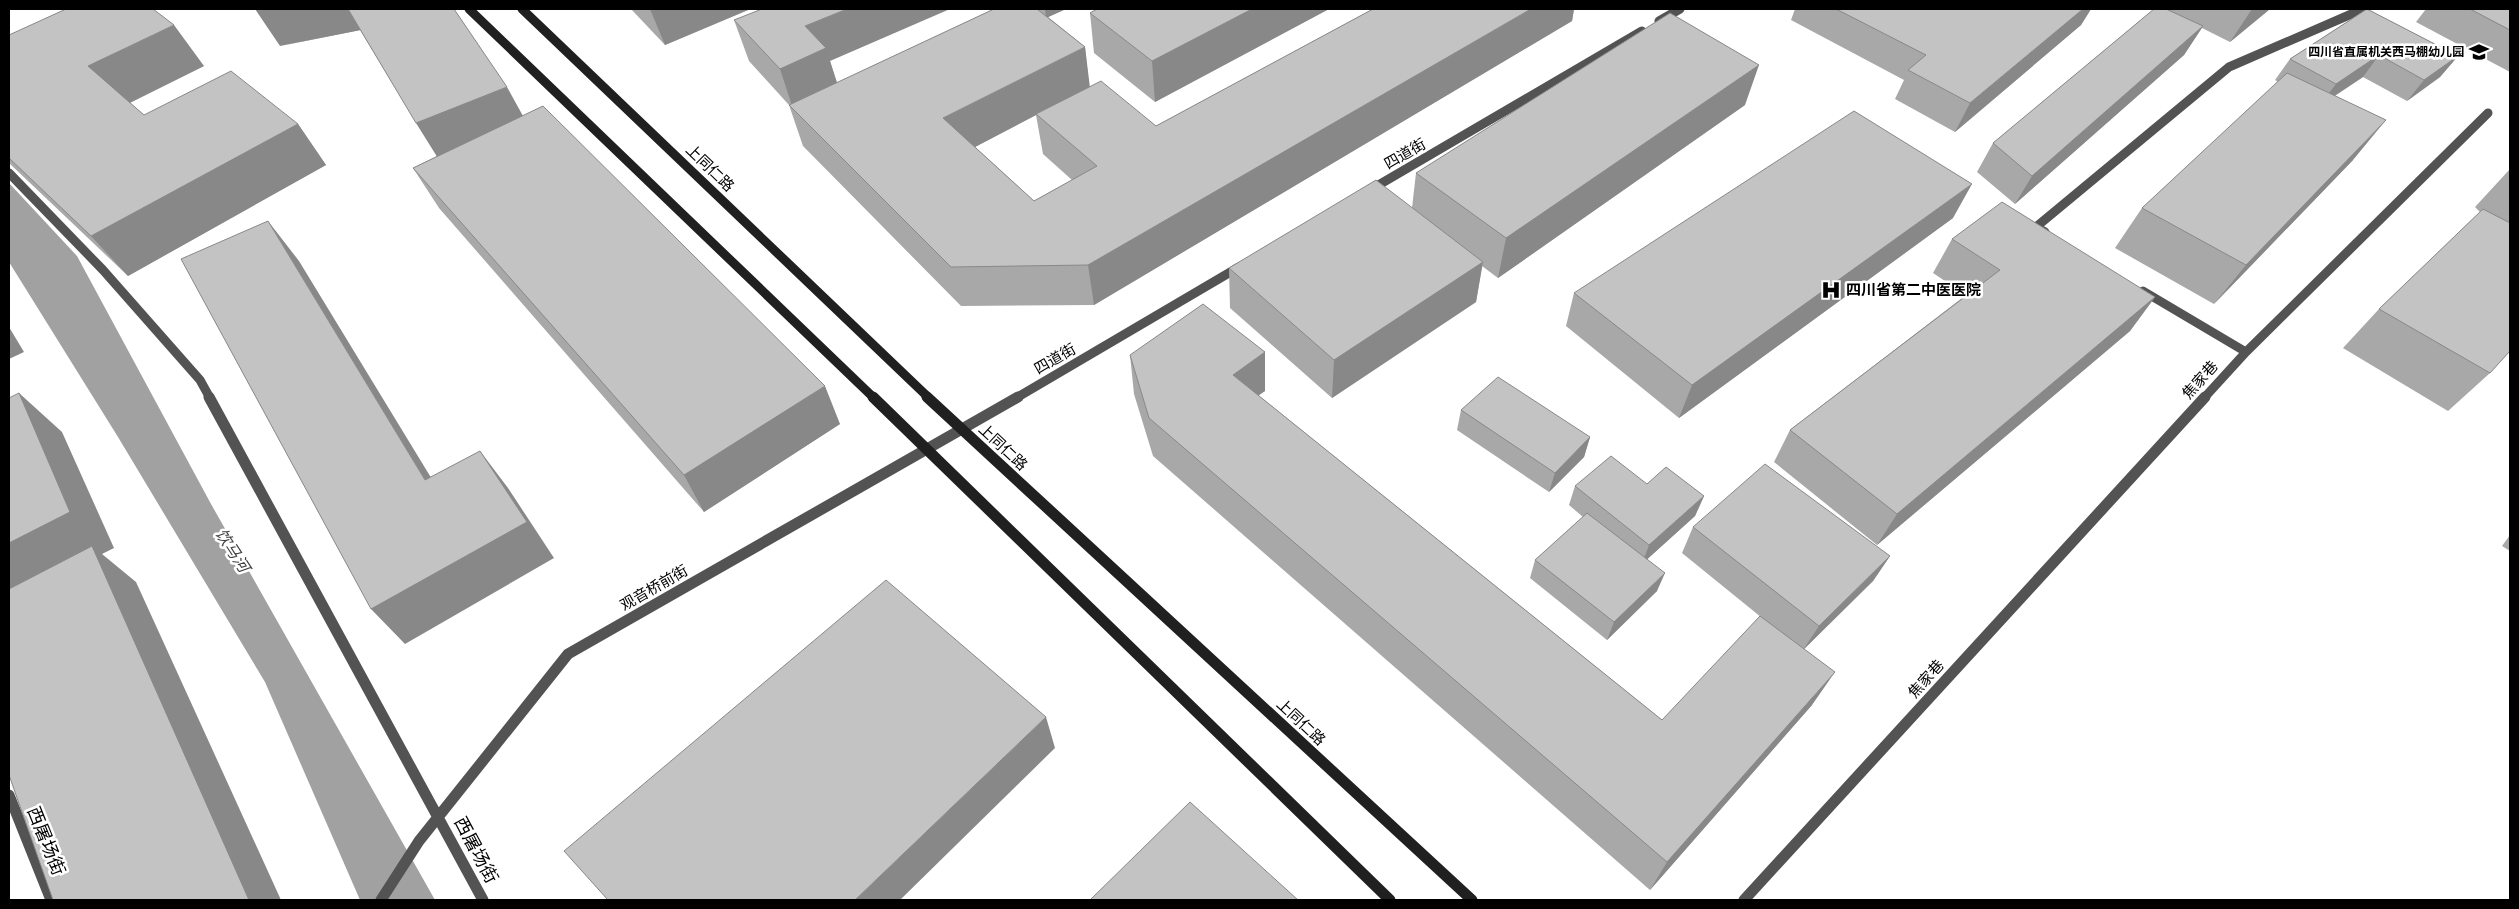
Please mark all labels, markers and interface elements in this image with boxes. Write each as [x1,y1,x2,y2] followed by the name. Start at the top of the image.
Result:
[2468,41,2490,63] school or university icon: 四川省直属机关西马棚幼儿园
[2308,44,2464,60] place label: 四川省直属机关西马棚幼儿园
[1381,134,1429,174] street label: 四道街
[681,140,739,196] street label: 上同仁路
[1820,279,1842,301] hospital icon: 四川省第二中医医院
[1846,280,1981,300] place label: 四川省第二中医医院
[1031,339,1079,379] street label: 四道街
[2178,357,2222,403] street label: 焦家巷
[974,419,1032,475] street label: 上同仁路
[211,524,256,579] water label: 饮马河
[617,561,691,615] street label: 观音桥前街
[1904,656,1948,702] street label: 焦家巷
[1272,694,1330,750] street label: 上同仁路
[21,803,71,879] street label: 西屠场街
[449,813,503,887] street label: 西屠场街

